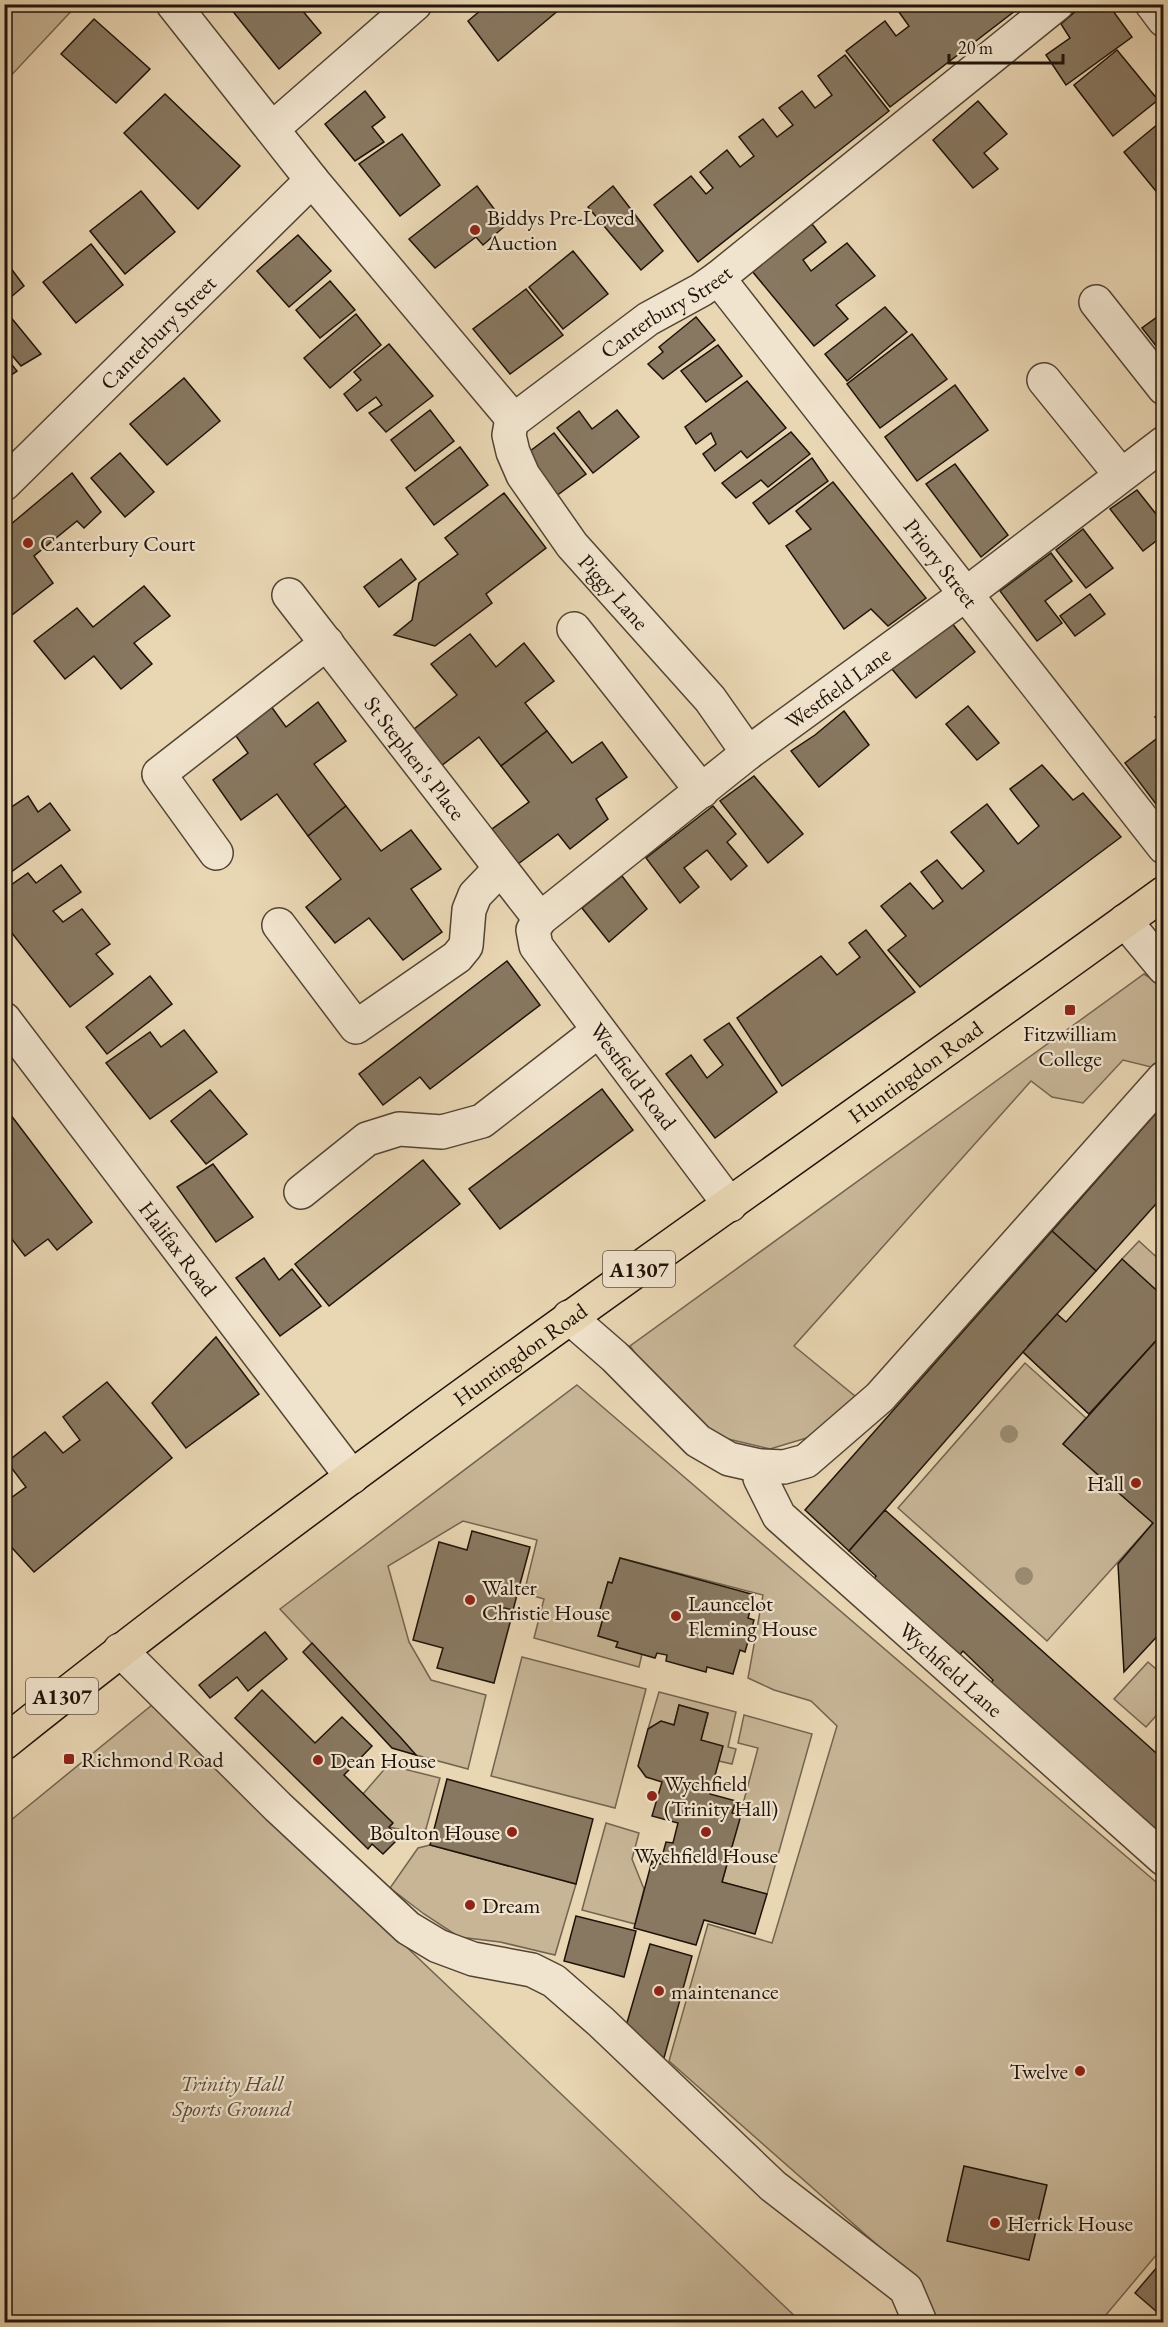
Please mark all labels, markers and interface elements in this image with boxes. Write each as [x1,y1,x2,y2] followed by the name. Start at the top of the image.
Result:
[949,27,1063,65] scale bar
[958,36,993,59] text: 20 m
[486,203,636,257] place label: Biddys Pre-Loved Auction
[468,223,482,237] marker: Biddys Pre-Loved Auction
[594,258,738,365] street label: Canterbury Street
[94,269,222,396] street label: Canterbury Street
[897,512,985,613] street label: Priory Street
[40,529,196,558] place label: Canterbury Court
[21,536,35,550] marker: Canterbury Court
[572,548,656,636] street label: Piggy Lane
[779,639,896,736] street label: Westfield Lane
[358,690,473,826] street label: St Stephen's Place
[1063,1003,1077,1017] marker: Fitzwilliam College
[842,1013,989,1129] street label: Huntingdon Road
[583,1016,683,1136] street label: Westfield Road
[1023,1019,1117,1073] place label: Fitzwilliam College
[133,1195,224,1303] street label: Halifax Road
[603,1251,675,1287] road number: A1307
[447,1295,593,1412] street label: Huntingdon Road
[1087,1469,1124,1498] place label: Hall
[1129,1476,1143,1490] marker: Hall
[482,1573,610,1627] place label: Walter Christie House
[688,1589,818,1643] place label: Launcelot Fleming House
[463,1593,477,1607] marker: Walter Christie House
[669,1609,683,1623] marker: Launcelot Fleming House
[893,1615,1010,1724] street label: Wychfield Lane
[26,1678,98,1714] road number: A1307
[81,1745,224,1774] place label: Richmond Road
[330,1746,436,1775] place label: Dean House
[62,1752,76,1766] marker: Richmond Road
[311,1753,325,1767] marker: Dean House
[664,1769,778,1823] place label: Wychfield (Trinity Hall)
[645,1789,659,1803] marker: Wychfield (Trinity Hall)
[370,1818,500,1847] place label: Boulton House
[505,1825,519,1839] marker: Boulton House
[699,1825,713,1839] marker: Wychfield House
[634,1841,778,1870] place label: Wychfield House
[482,1891,540,1920] place label: Dream
[463,1898,477,1912] marker: Dream
[671,1977,779,2006] place label: maintenance
[652,1984,666,1998] marker: maintenance
[1009,2057,1068,2086] place label: Twelve
[1073,2064,1087,2078] marker: Twelve
[171,2069,292,2123] park label: Trinity Hall Sports Ground
[1007,2209,1134,2238] place label: Herrick House
[988,2216,1002,2230] marker: Herrick House

